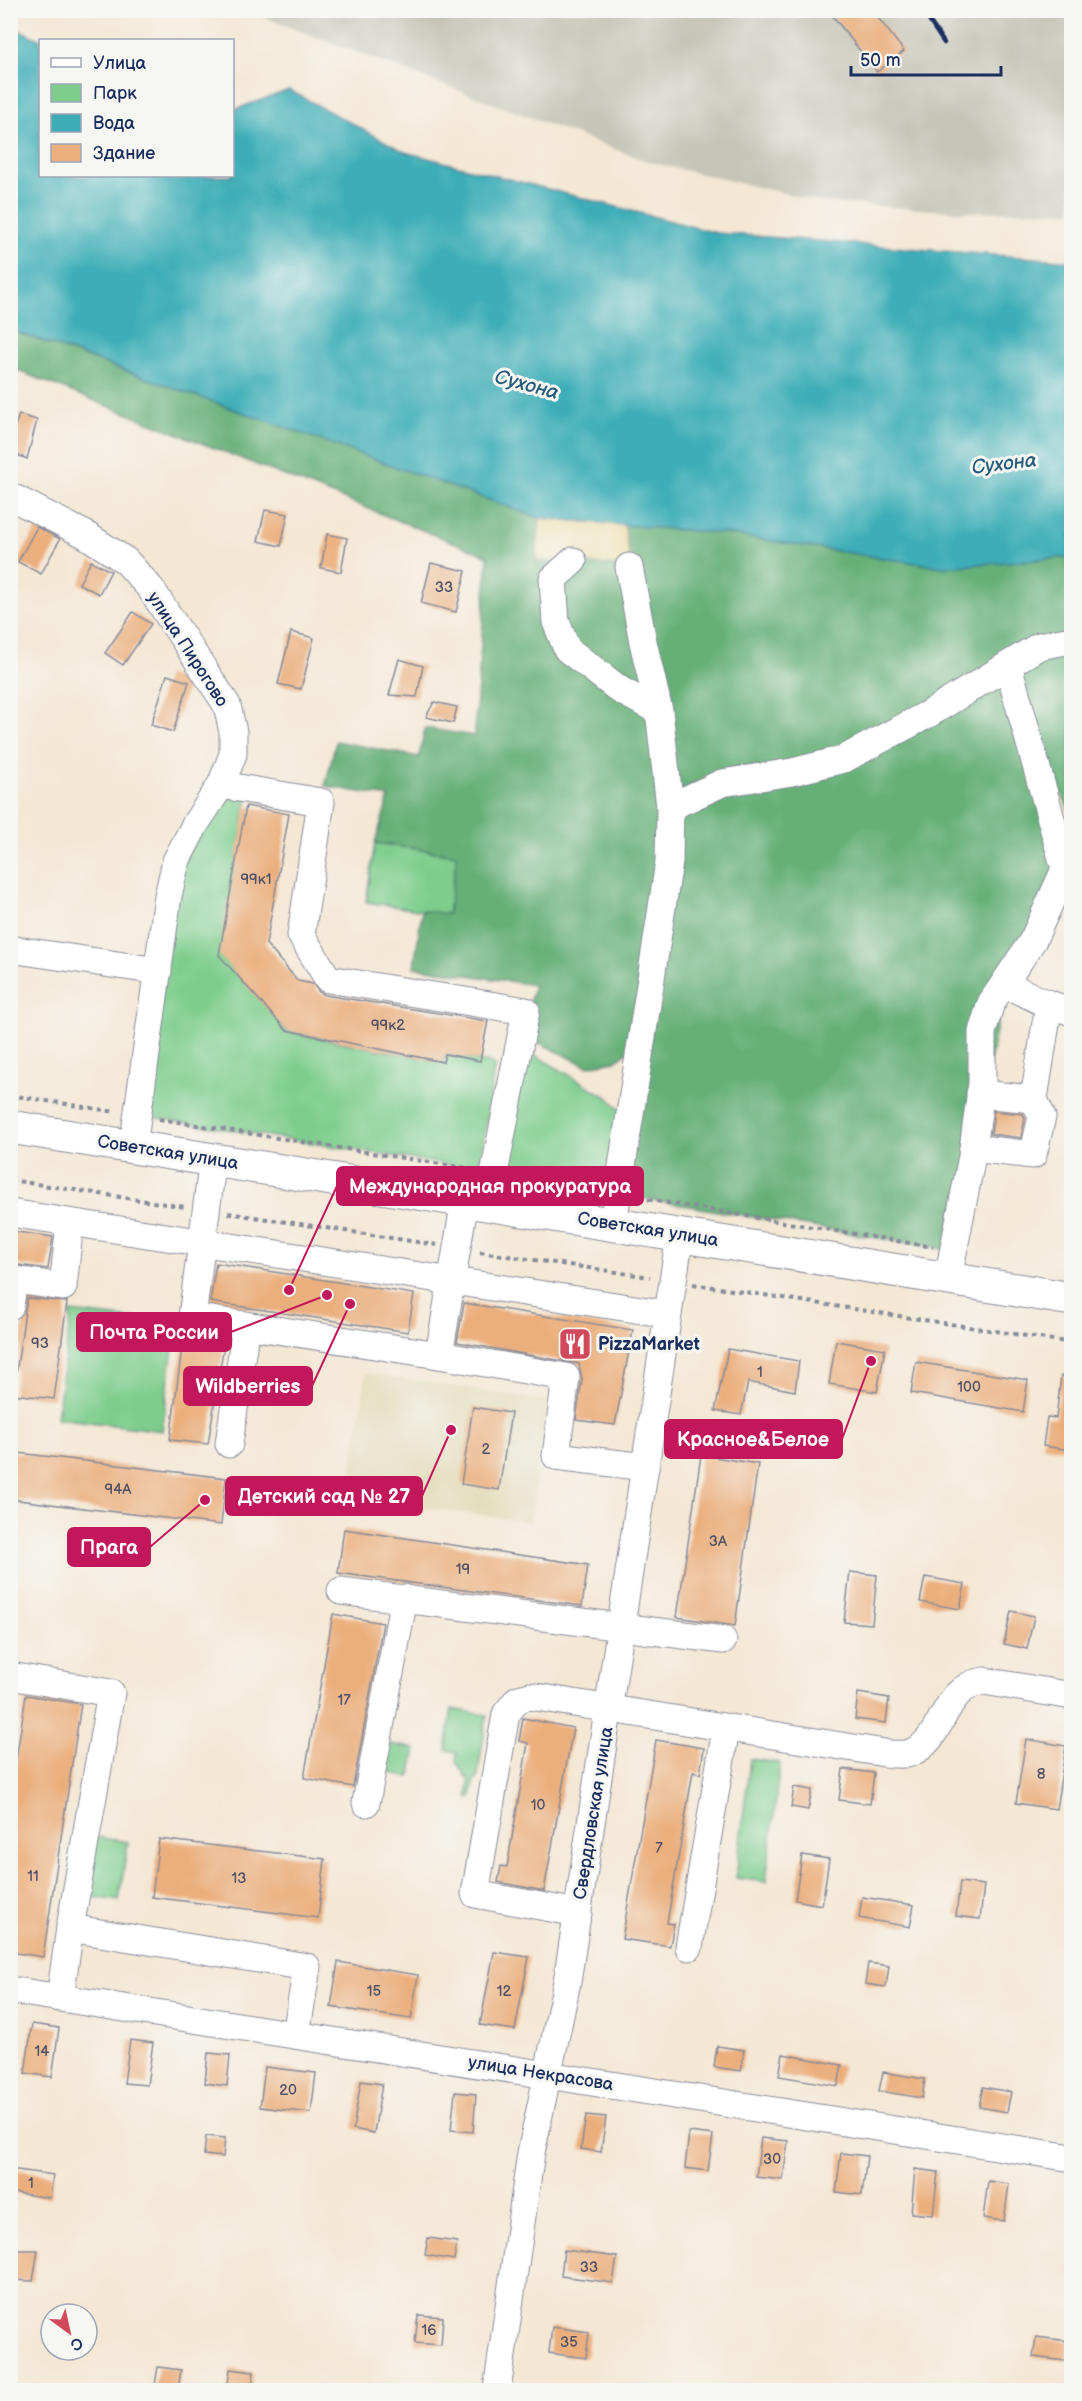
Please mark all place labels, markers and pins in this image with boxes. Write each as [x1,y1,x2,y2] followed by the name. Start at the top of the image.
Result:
[337,1167,643,1205] callout: Международная прокуратура
[77,1313,231,1351] callout: Почта России
[557,1326,593,1362] restaurant icon: PizzaMarket
[598,1334,700,1355] place label: PizzaMarket
[184,1367,312,1405] callout: Wildberries
[665,1420,842,1458] callout: Красное&Белое
[226,1477,422,1515] callout: Детский сад № 27
[68,1528,150,1566] callout: Прага

